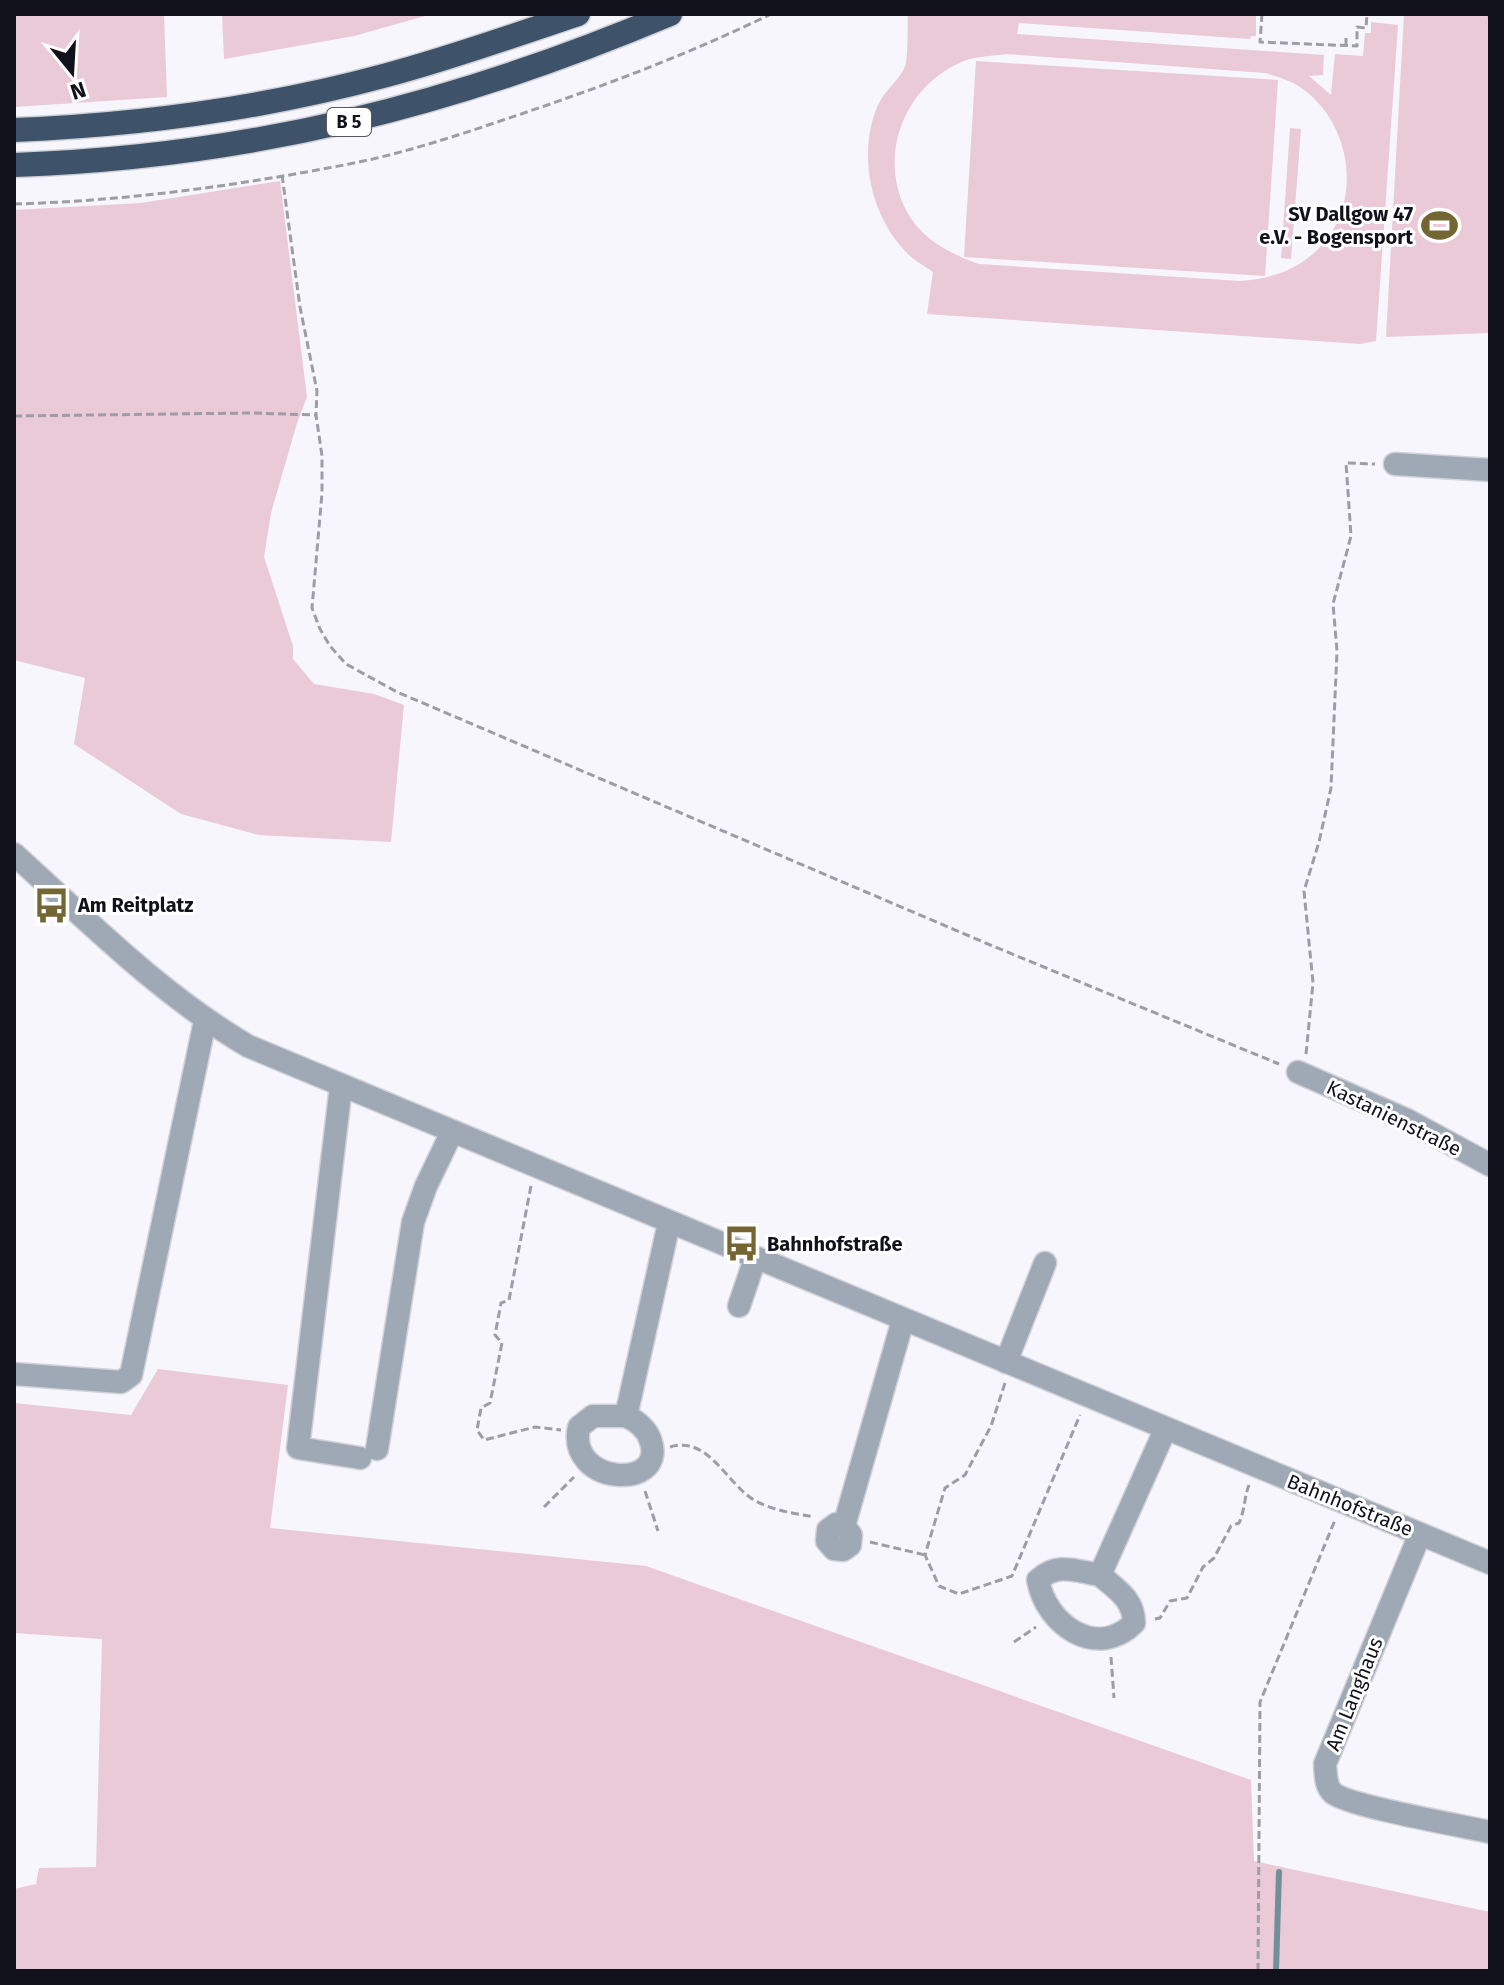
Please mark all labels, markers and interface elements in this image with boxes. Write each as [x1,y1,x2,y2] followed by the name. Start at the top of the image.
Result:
[32,32,112,112] north arrow
[67,75,89,106] text: N
[327,108,371,136] road number: B 5
[1259,202,1413,249] place label: SV Dallgow 47 e.V. - Bogensport
[1420,206,1458,244] sports icon: SV Dallgow 47 e.V. - Bogensport
[33,886,71,924] bus stop icon: Am Reitplatz
[77,893,194,917] place label: Am Reitplatz
[1323,1075,1465,1161] street label: Kastanienstraße
[722,1225,760,1263] bus stop icon: Bahnhofstraße
[767,1232,902,1256] place label: Bahnhofstraße
[1284,1469,1416,1541] street label: Bahnhofstraße
[1320,1634,1388,1754] street label: Am Langhaus

